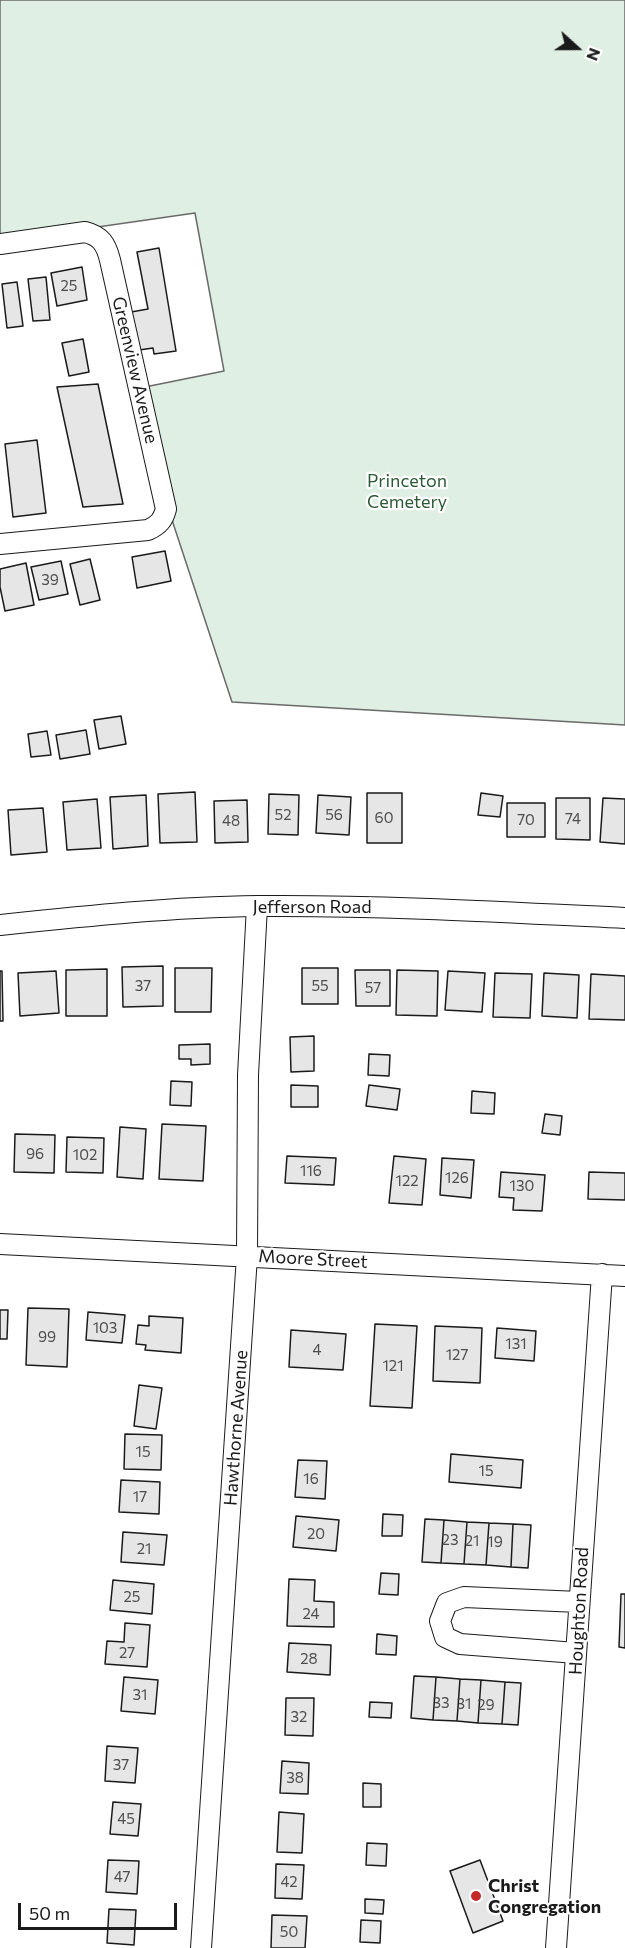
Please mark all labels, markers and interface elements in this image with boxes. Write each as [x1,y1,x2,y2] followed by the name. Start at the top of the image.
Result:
[547,18,607,78] north arrow
[583,46,605,64] text: N
[61,277,77,295] house number: 25
[108,294,162,446] street label: Greenview Avenue
[367,470,447,512] park label: Princeton Cemetery
[41,571,59,589] house number: 39
[275,806,291,824] house number: 52
[325,806,343,824] house number: 56
[375,809,393,827] house number: 60
[565,810,581,828] house number: 74
[517,811,535,829] house number: 70
[222,812,240,830] house number: 48
[252,896,372,918] street label: Jefferson Road
[135,977,151,995] house number: 37
[311,977,329,995] house number: 55
[365,979,381,997] house number: 57
[26,1145,44,1163] house number: 96
[73,1146,97,1164] house number: 102
[300,1162,322,1180] house number: 116
[445,1169,469,1187] house number: 126
[395,1172,419,1190] house number: 122
[510,1177,534,1195] house number: 130
[258,1245,368,1273] street label: Moore Street
[93,1319,117,1337] house number: 103
[38,1328,56,1346] house number: 99
[505,1335,527,1353] house number: 131
[313,1341,321,1359] house number: 4
[446,1346,468,1364] house number: 127
[220,1349,252,1507] street label: Hawthorne Avenue
[382,1357,404,1375] house number: 121
[135,1443,151,1461] house number: 15
[478,1462,494,1480] house number: 15
[303,1470,319,1488] house number: 16
[133,1488,147,1506] house number: 17
[307,1525,325,1543] house number: 20
[442,1531,458,1549] house number: 23
[465,1532,479,1550] house number: 21
[487,1533,503,1551] house number: 19
[137,1540,151,1558] house number: 21
[565,1546,593,1676] street label: Houghton Road
[124,1588,140,1606] house number: 25
[302,1605,320,1623] house number: 24
[119,1644,135,1662] house number: 27
[300,1650,318,1668] house number: 28
[133,1686,147,1704] house number: 31
[432,1694,450,1712] house number: 33
[457,1695,471,1713] house number: 31
[477,1696,495,1714] house number: 29
[291,1708,307,1726] house number: 32
[113,1756,129,1774] house number: 37
[286,1769,304,1787] house number: 38
[117,1810,135,1828] house number: 45
[114,1868,130,1886] house number: 47
[280,1873,298,1891] house number: 42
[488,1875,601,1918] place label: Christ Congregation
[469,1889,483,1903] marker: Christ Congregation
[21,1891,180,1929] scale bar
[29,1902,70,1924] text: 50 m
[280,1923,298,1941] house number: 50

